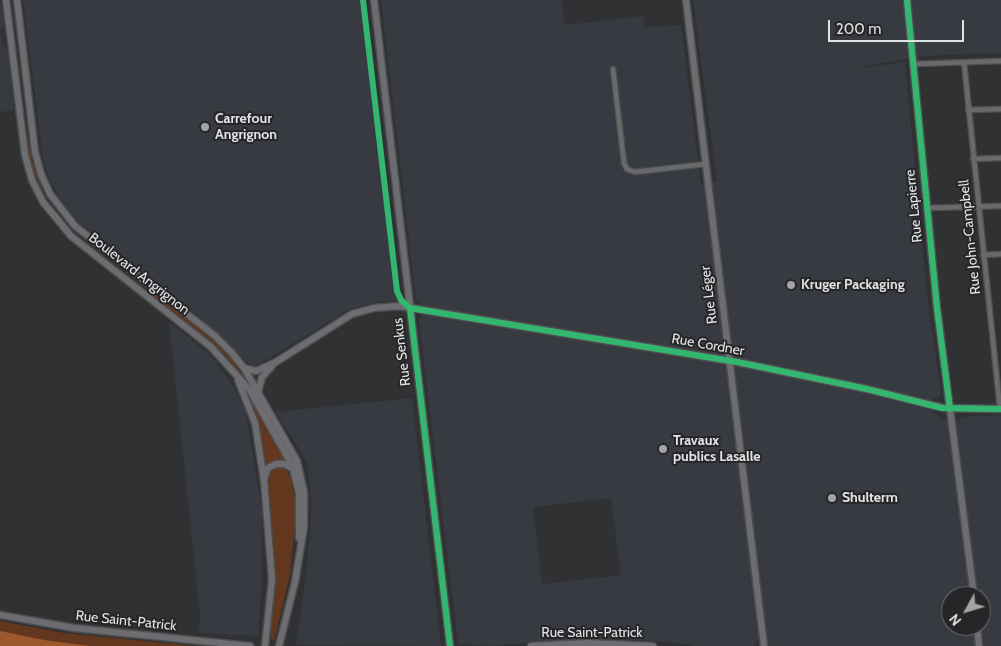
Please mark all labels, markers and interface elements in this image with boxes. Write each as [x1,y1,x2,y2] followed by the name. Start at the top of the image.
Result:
[831,10,967,42] scale bar
[836,20,881,38] text: 200 m
[215,111,277,144] place label: Carrefour Angrignon
[199,121,211,133] marker: Carrefour Angrignon
[902,169,926,243] street label: Rue Lapierre
[956,179,984,295] street label: Rue John-Campbell
[85,229,193,319] street label: Boulevard Angrignon
[697,265,721,325] street label: Rue Léger
[801,277,905,293] place label: Kruger Packaging
[785,279,797,291] marker: Kruger Packaging
[389,317,415,387] street label: Rue Senkus
[670,330,746,360] street label: Rue Cordner
[673,433,761,466] place label: Travaux publics Lasalle
[657,443,669,455] marker: Travaux publics Lasalle
[842,490,898,506] place label: Shulterm
[826,492,838,504] marker: Shulterm
[941,586,991,636] north arrow
[75,607,177,635] street label: Rue Saint-Patrick
[945,610,965,629] text: N
[541,625,643,641] street label: Rue Saint-Patrick

